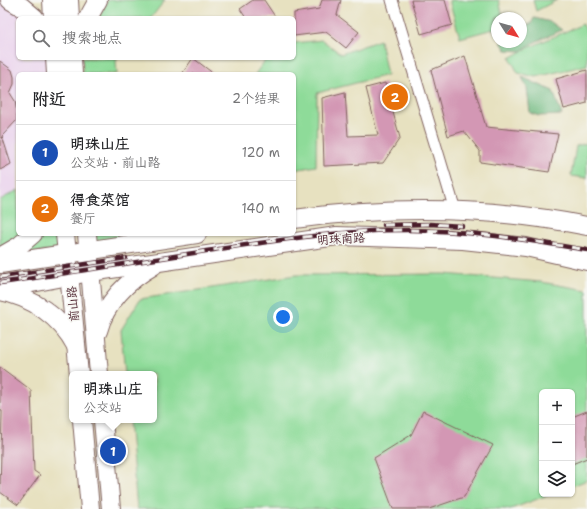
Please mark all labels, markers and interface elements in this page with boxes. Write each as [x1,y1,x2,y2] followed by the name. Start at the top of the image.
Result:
[491,12,527,48] north arrow
[16,16,296,60] search box
[30,27,52,49] icon: search
[62,28,122,48] text: 搜索地点
[382,82,408,112] pin: 2
[32,88,66,110] text: 附近
[232,90,280,107] text: 2个结果
[70,134,130,154] text: 明珠山庄
[42,144,48,161] text: 1
[242,144,280,161] text: 120 m
[70,154,161,171] text: 公交站 · 前山路
[70,190,130,210] text: 得食菜馆
[40,200,50,217] text: 2
[241,200,280,217] text: 140 m
[70,210,96,227] text: 餐厅
[317,230,365,248] street label: 明珠南路
[63,285,83,323] street label: 前山路
[273,307,293,327] your location
[69,371,157,423] popup
[83,379,143,399] text: 明珠山庄
[539,389,575,497] map controls
[539,389,575,425] button: +
[83,399,122,416] text: 公交站
[539,425,575,461] button: −
[100,436,126,466] pin: 1
[539,461,575,497] button: layers

